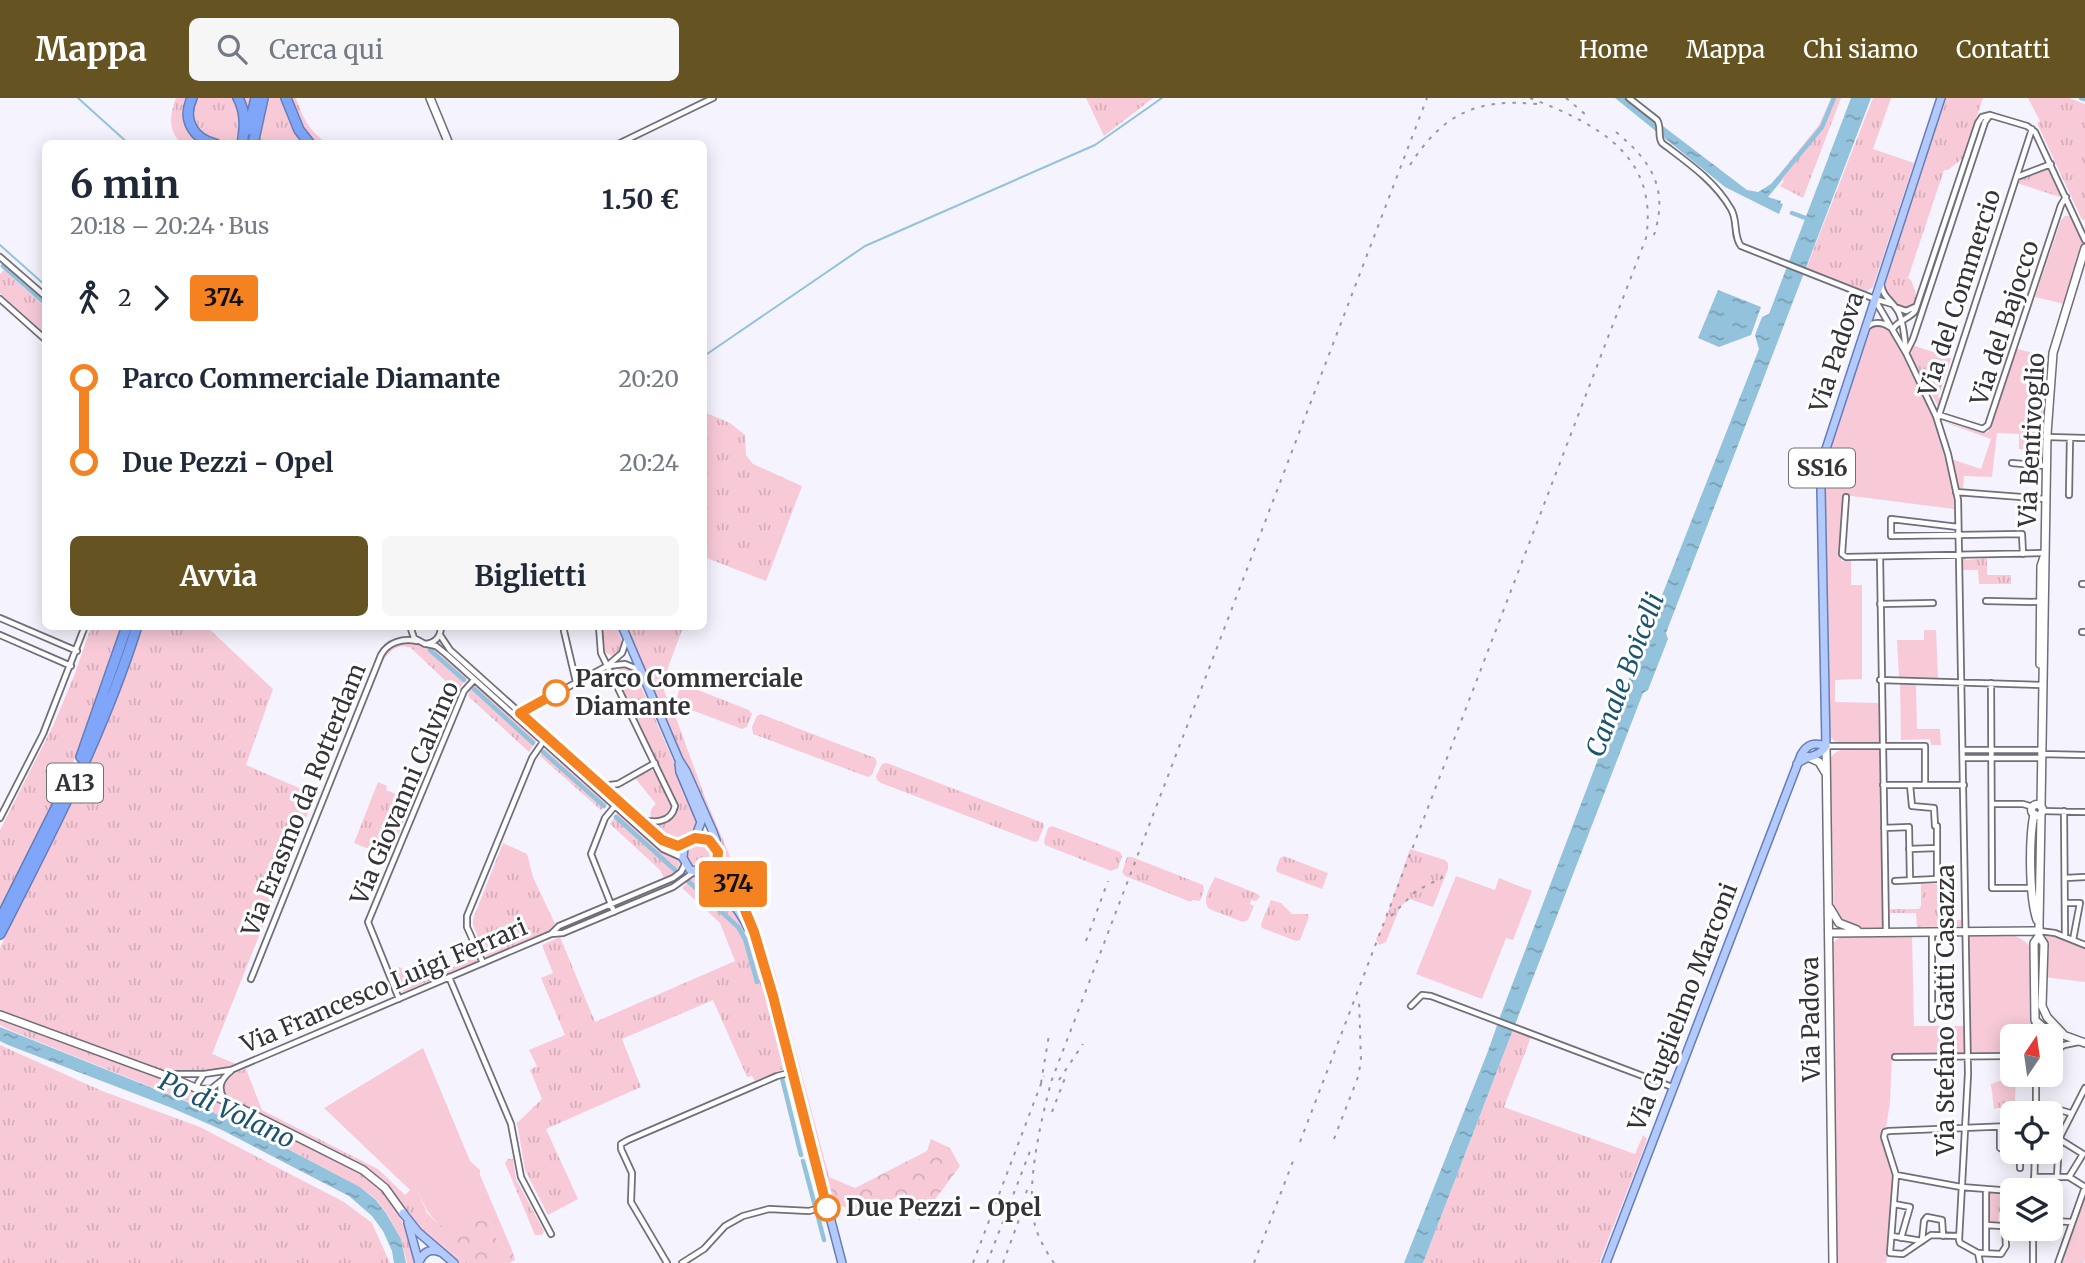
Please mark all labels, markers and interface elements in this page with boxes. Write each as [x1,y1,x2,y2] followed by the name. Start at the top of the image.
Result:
[189,18,679,81] search box
[35,29,147,70] text: Mappa
[213,30,251,68] icon: search
[269,33,383,66] text: Cerca qui
[1579,34,1648,65] text: Home
[1686,34,1765,65] text: Mappa
[1803,34,1918,65] text: Chi siamo
[1956,34,2050,65] text: Contatti
[70,161,179,208] text: 6 min
[602,183,679,216] text: 1.50 €
[1911,185,2008,401] street label: Via del Commercio
[70,211,269,240] text: 20:18 – 20:24 · Bus
[1963,237,2046,410] street label: Via del Bajocco
[70,279,108,317] icon: walk
[142,279,180,317] icon: forward
[204,282,244,313] text: 374
[118,283,132,312] text: 2
[1802,287,1871,417] street label: Via Padova
[2011,352,2052,529] street label: Via Bentivoglio
[122,362,500,395] text: Parco Commerciale Diamante
[618,364,679,393] text: 20:20
[122,446,334,479] text: Due Pezzi - Opel
[619,448,679,477] text: 20:24
[1789,448,1855,488] road number: SS16
[70,536,368,616] button: Avvia
[382,536,679,616] button: Biglietti
[1578,588,1671,762] water label: Canale Boicelli
[234,658,373,942] street label: Via Erasmo da Rotterdam
[575,663,803,722] place label: Parco Commerciale Diamante
[343,676,466,910] street label: Via Giovanni Calvino
[543,680,569,706] marker: Parco Commerciale Diamante
[47,764,103,803] road number: A13
[693,861,773,907] line badge: 374
[1930,864,1961,1157] street label: Via Stefano Gatti Casazza
[713,868,753,899] text: 374
[1621,878,1744,1136] street label: Via Guglielmo Marconi
[235,911,532,1060] street label: Via Francesco Luigi Ferrari
[1794,956,1827,1083] street label: Via Padova
[2000,1024,2063,1087] north arrow
[2000,1024,2063,1241] map controls
[154,1064,300,1155] water label: Po di Volano
[2000,1101,2063,1164] button: locate
[2000,1178,2063,1241] button: layers
[846,1192,1041,1223] place label: Due Pezzi - Opel
[814,1195,840,1221] marker: Due Pezzi - Opel

